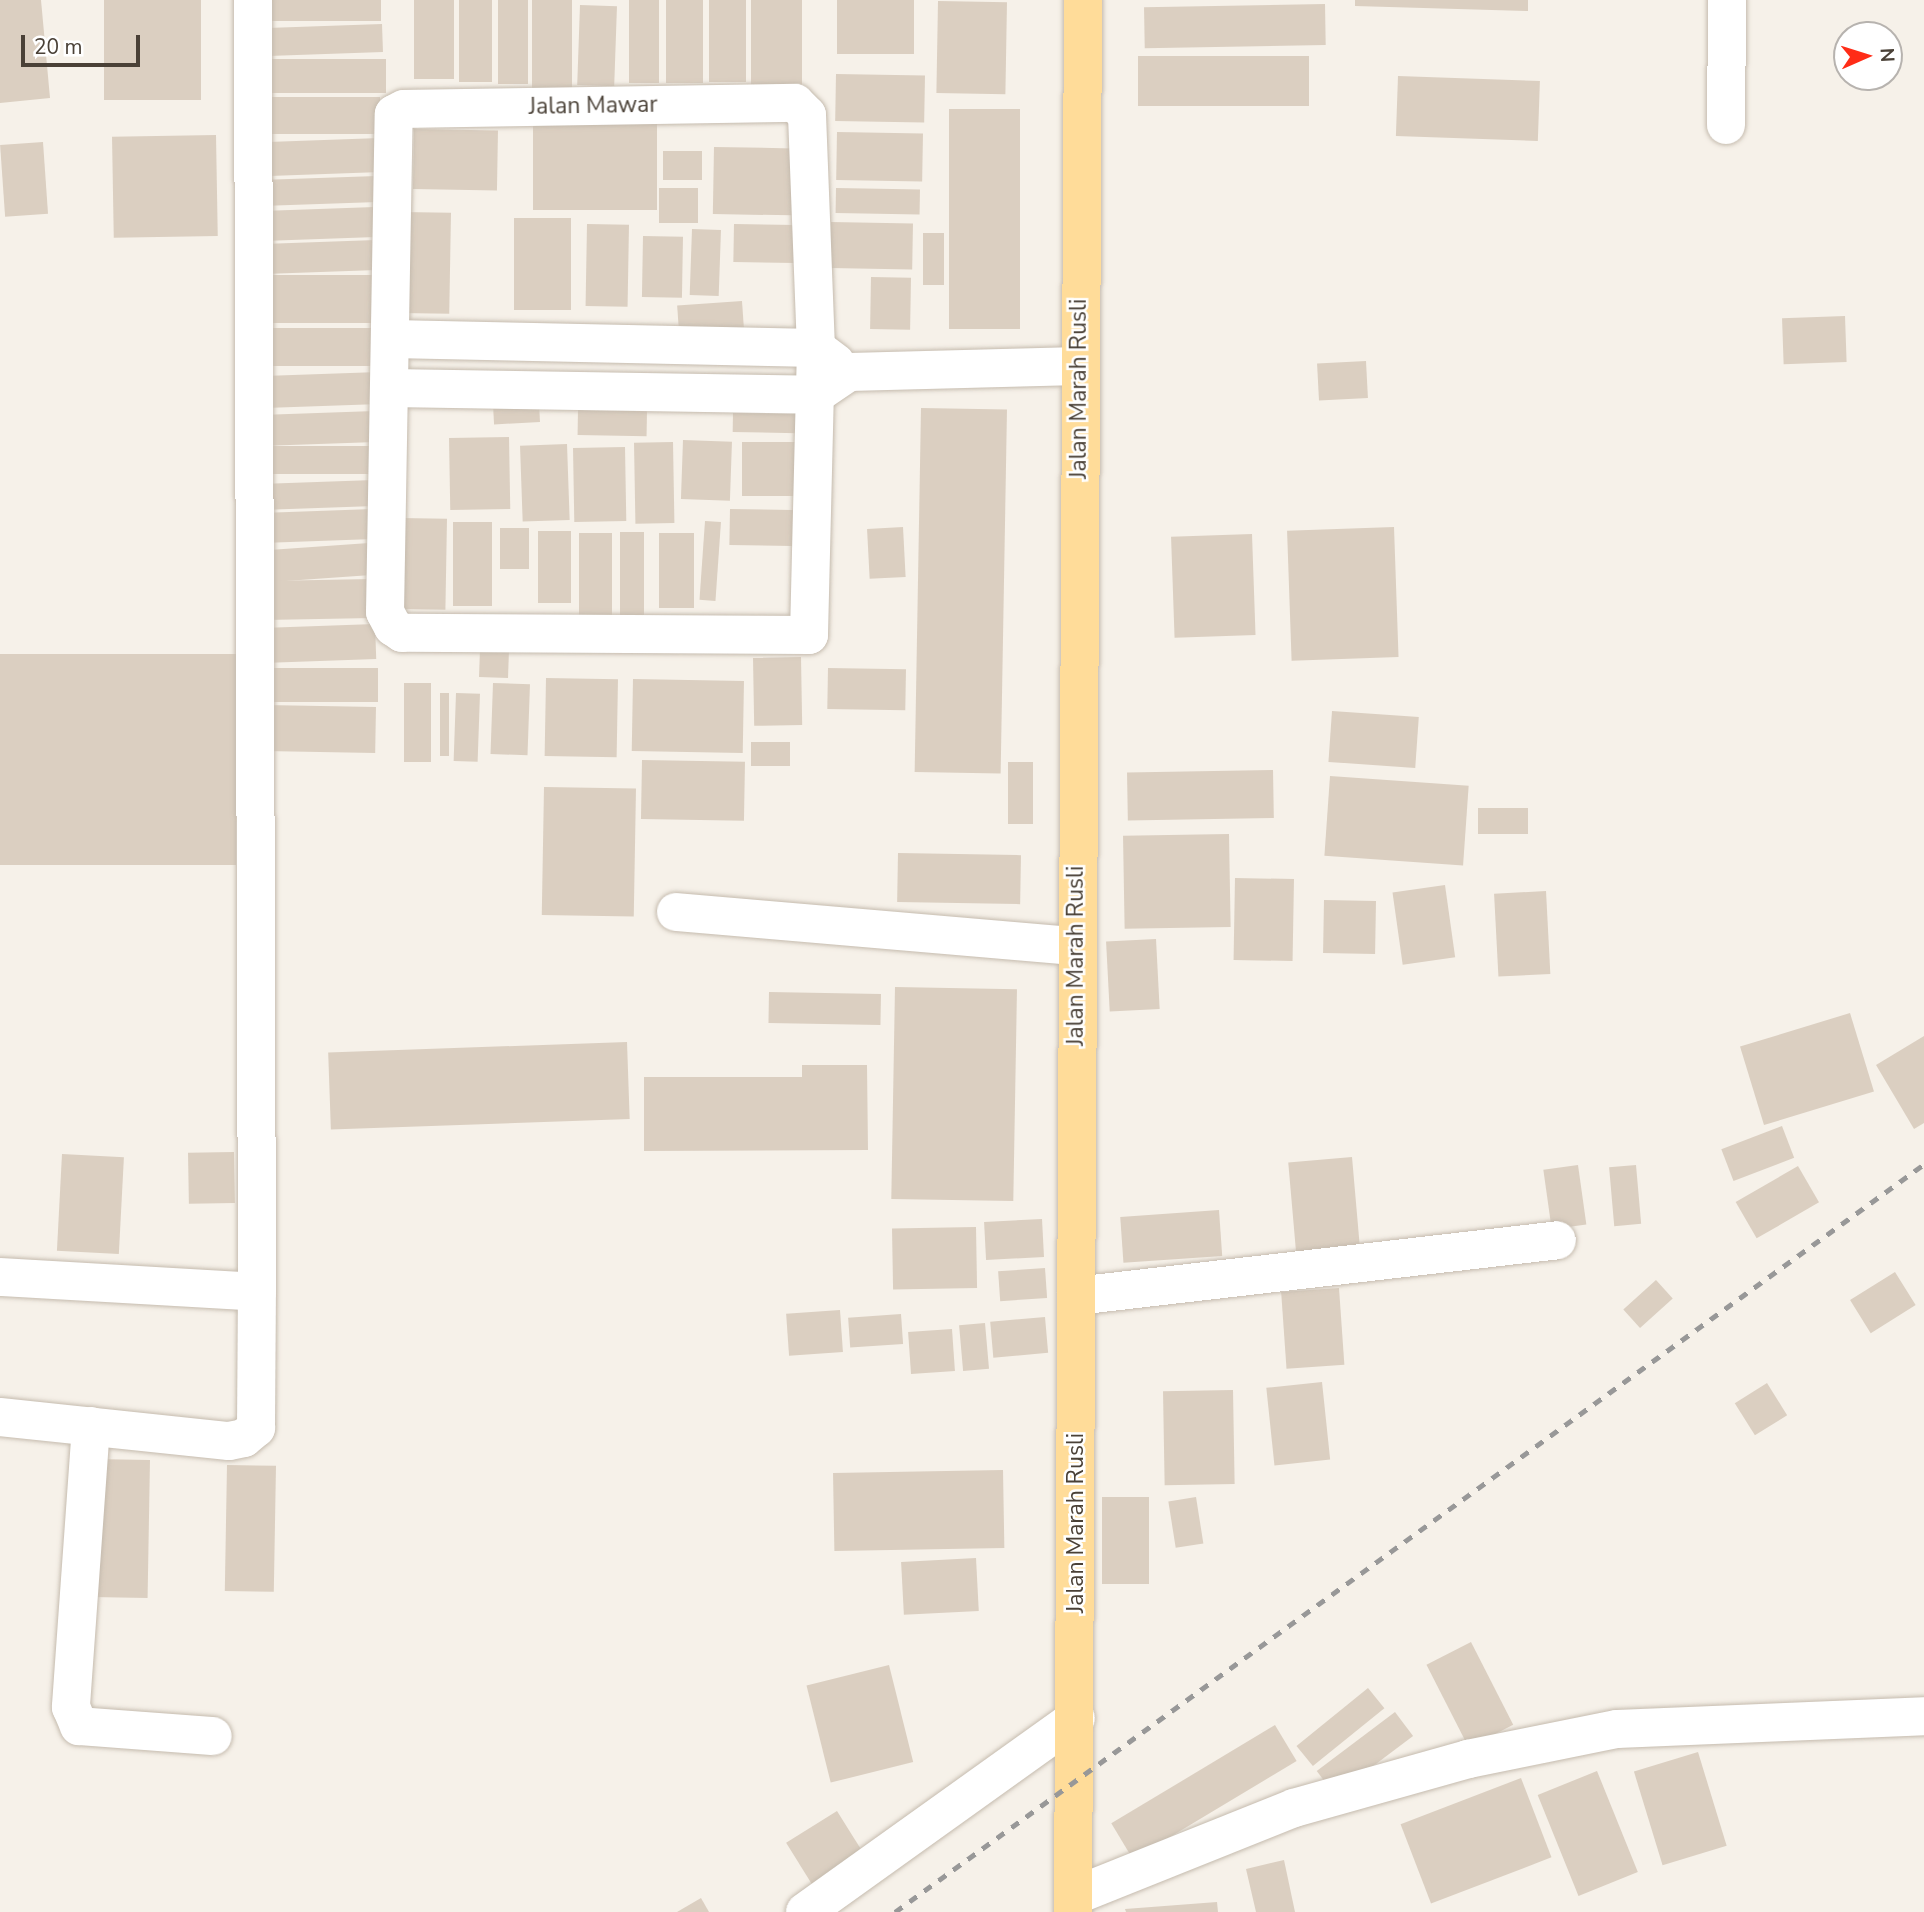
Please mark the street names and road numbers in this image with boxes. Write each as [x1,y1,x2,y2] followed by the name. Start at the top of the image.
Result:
[528,91,658,121] street label: Jalan Mawar
[1065,299,1093,479] street label: Jalan Marah Rusli
[1062,866,1090,1046] street label: Jalan Marah Rusli
[1062,1433,1090,1613] street label: Jalan Marah Rusli

